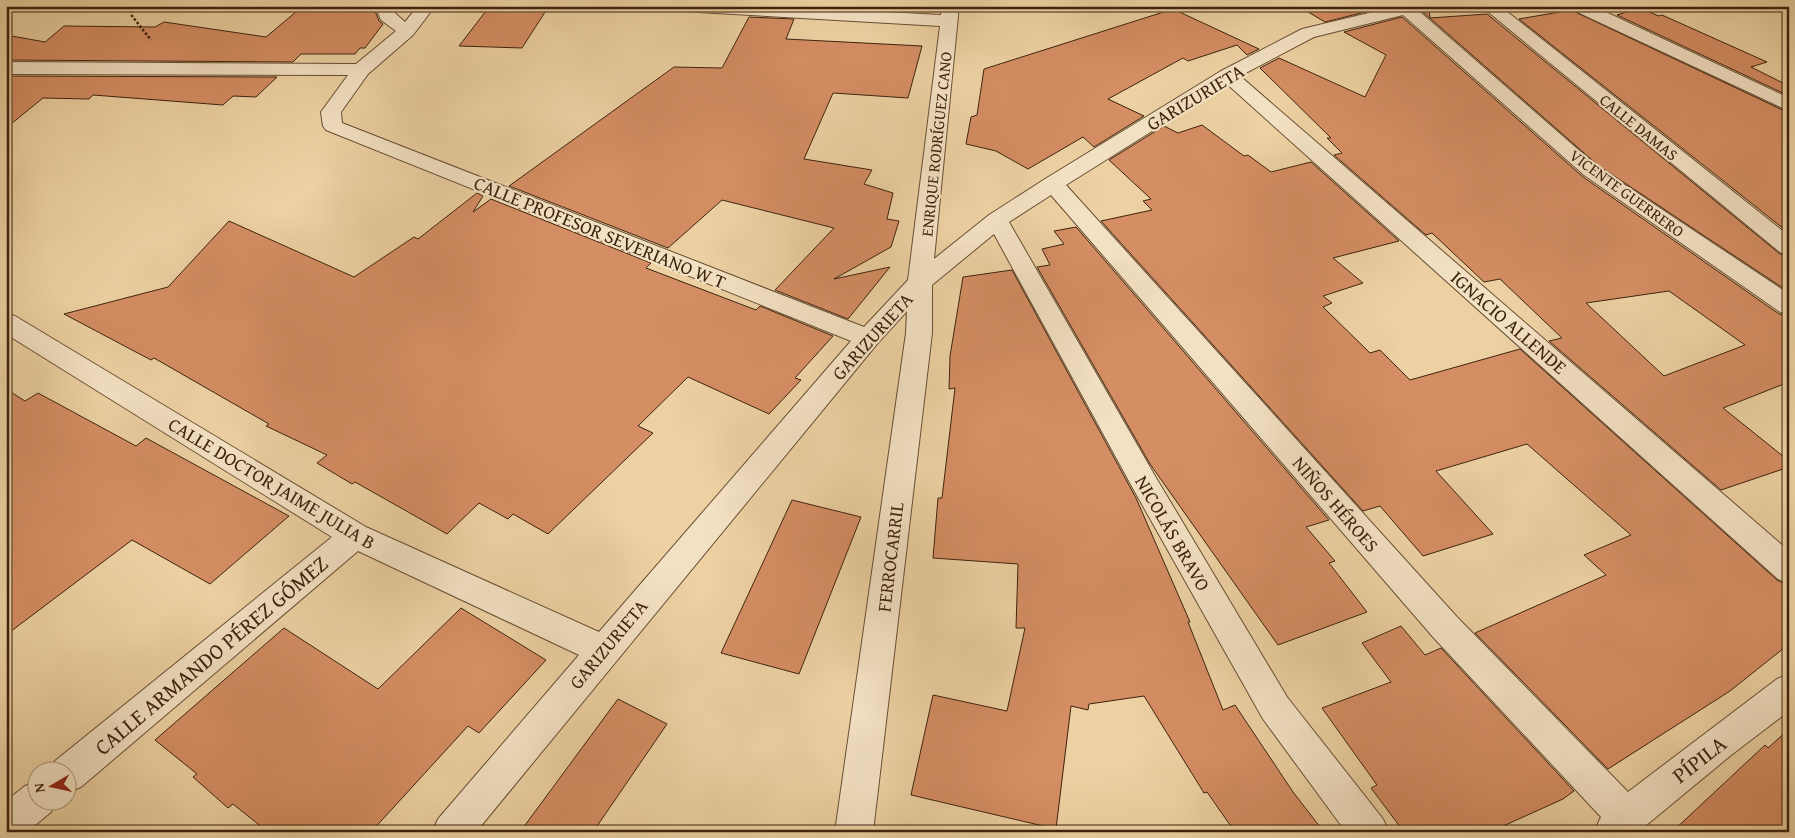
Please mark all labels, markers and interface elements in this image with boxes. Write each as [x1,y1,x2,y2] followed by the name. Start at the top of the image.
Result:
[914,50,958,238] street label: ENRIQUE RODRÍGUEZ CANO
[1141,57,1250,137] street label: GARIZURIETA
[1595,88,1684,166] street label: CALLE DAMAS
[1565,143,1690,243] street label: VICENTE GUERRERO
[470,169,731,296] street label: CALLE PROFESOR SEVERIANO W T
[1445,264,1574,381] street label: IGNACIO ALLENDE
[825,286,919,386] street label: GARIZURIETA
[163,410,381,556] street label: CALLE DOCTOR JAIME JULIA B
[1286,450,1386,558] street label: NIÑOS HÉROES
[1129,470,1217,596] street label: NICOLÁS BRAVO
[869,500,911,614] street label: FERROCARRIL
[87,548,335,762] street label: CALLE ARMANDO PÉREZ GÓMEZ
[562,593,654,695] street label: GARIZURIETA
[1665,727,1733,790] street label: PÍPILA
[28,760,78,810] north arrow
[28,781,50,794] text: N

